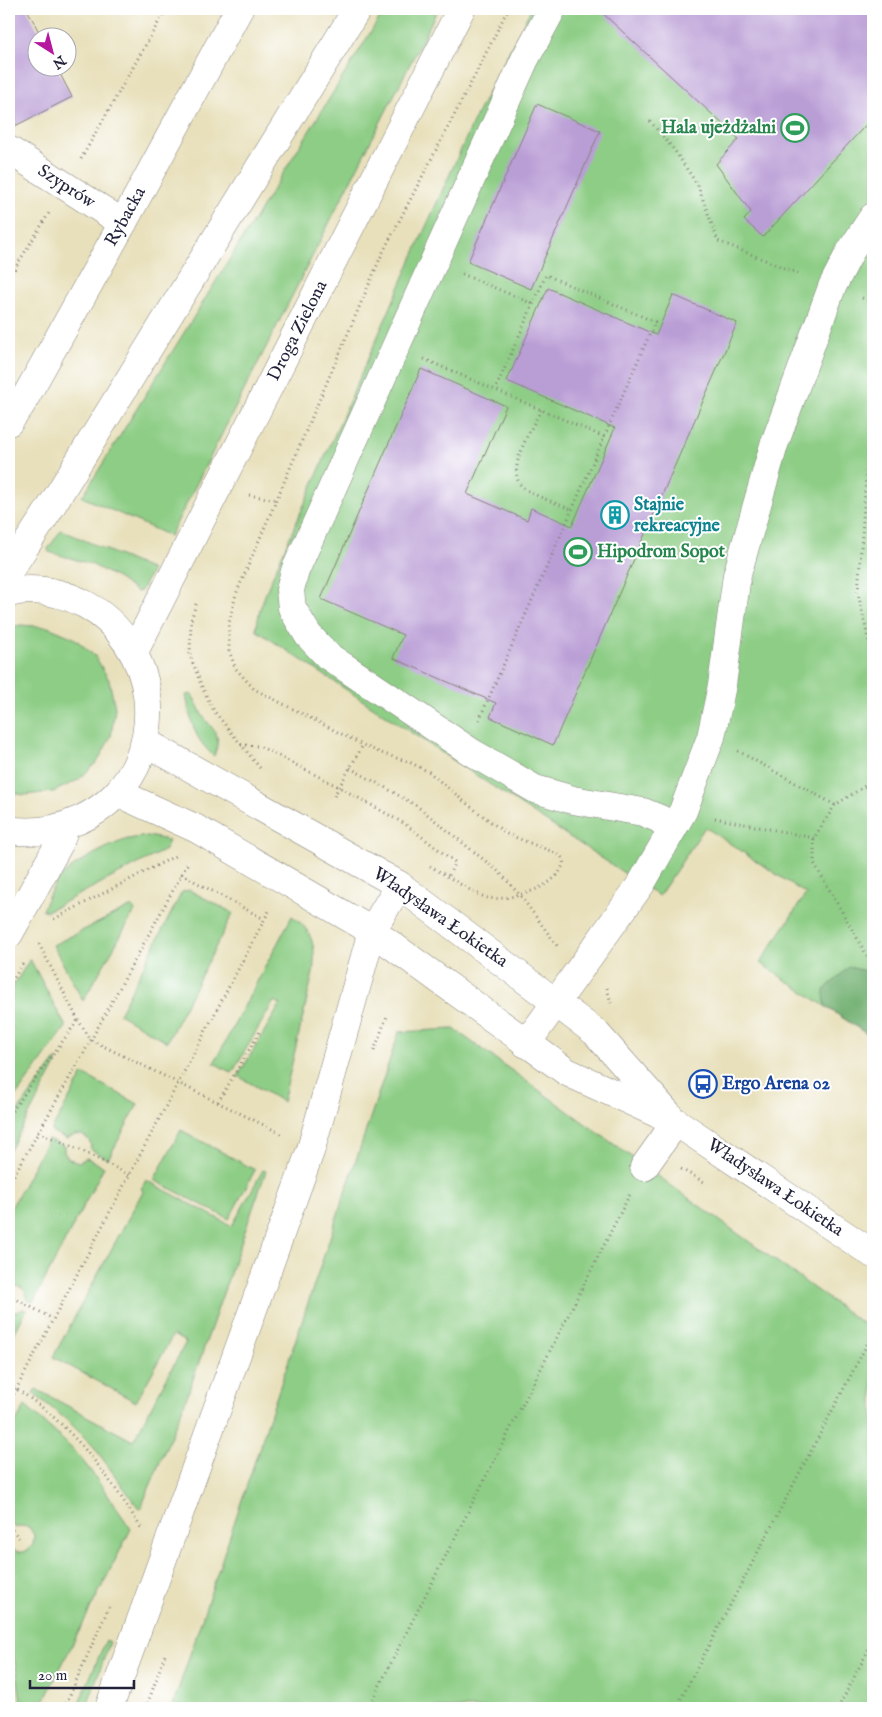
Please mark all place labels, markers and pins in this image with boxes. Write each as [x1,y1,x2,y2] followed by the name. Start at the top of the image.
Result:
[780,113,810,143] sports icon: Hala ujeżdżalni
[661,117,776,140] place label: Hala ujeżdżalni
[634,494,721,538] place label: Stajnie rekreacyjne
[600,500,630,530] building icon: Stajnie rekreacyjne
[563,537,593,567] sports icon: Hipodrom Sopot
[597,541,726,564] place label: Hipodrom Sopot
[688,1069,718,1099] bus stop icon: Ergo Arena 02
[722,1073,831,1096] place label: Ergo Arena 02

